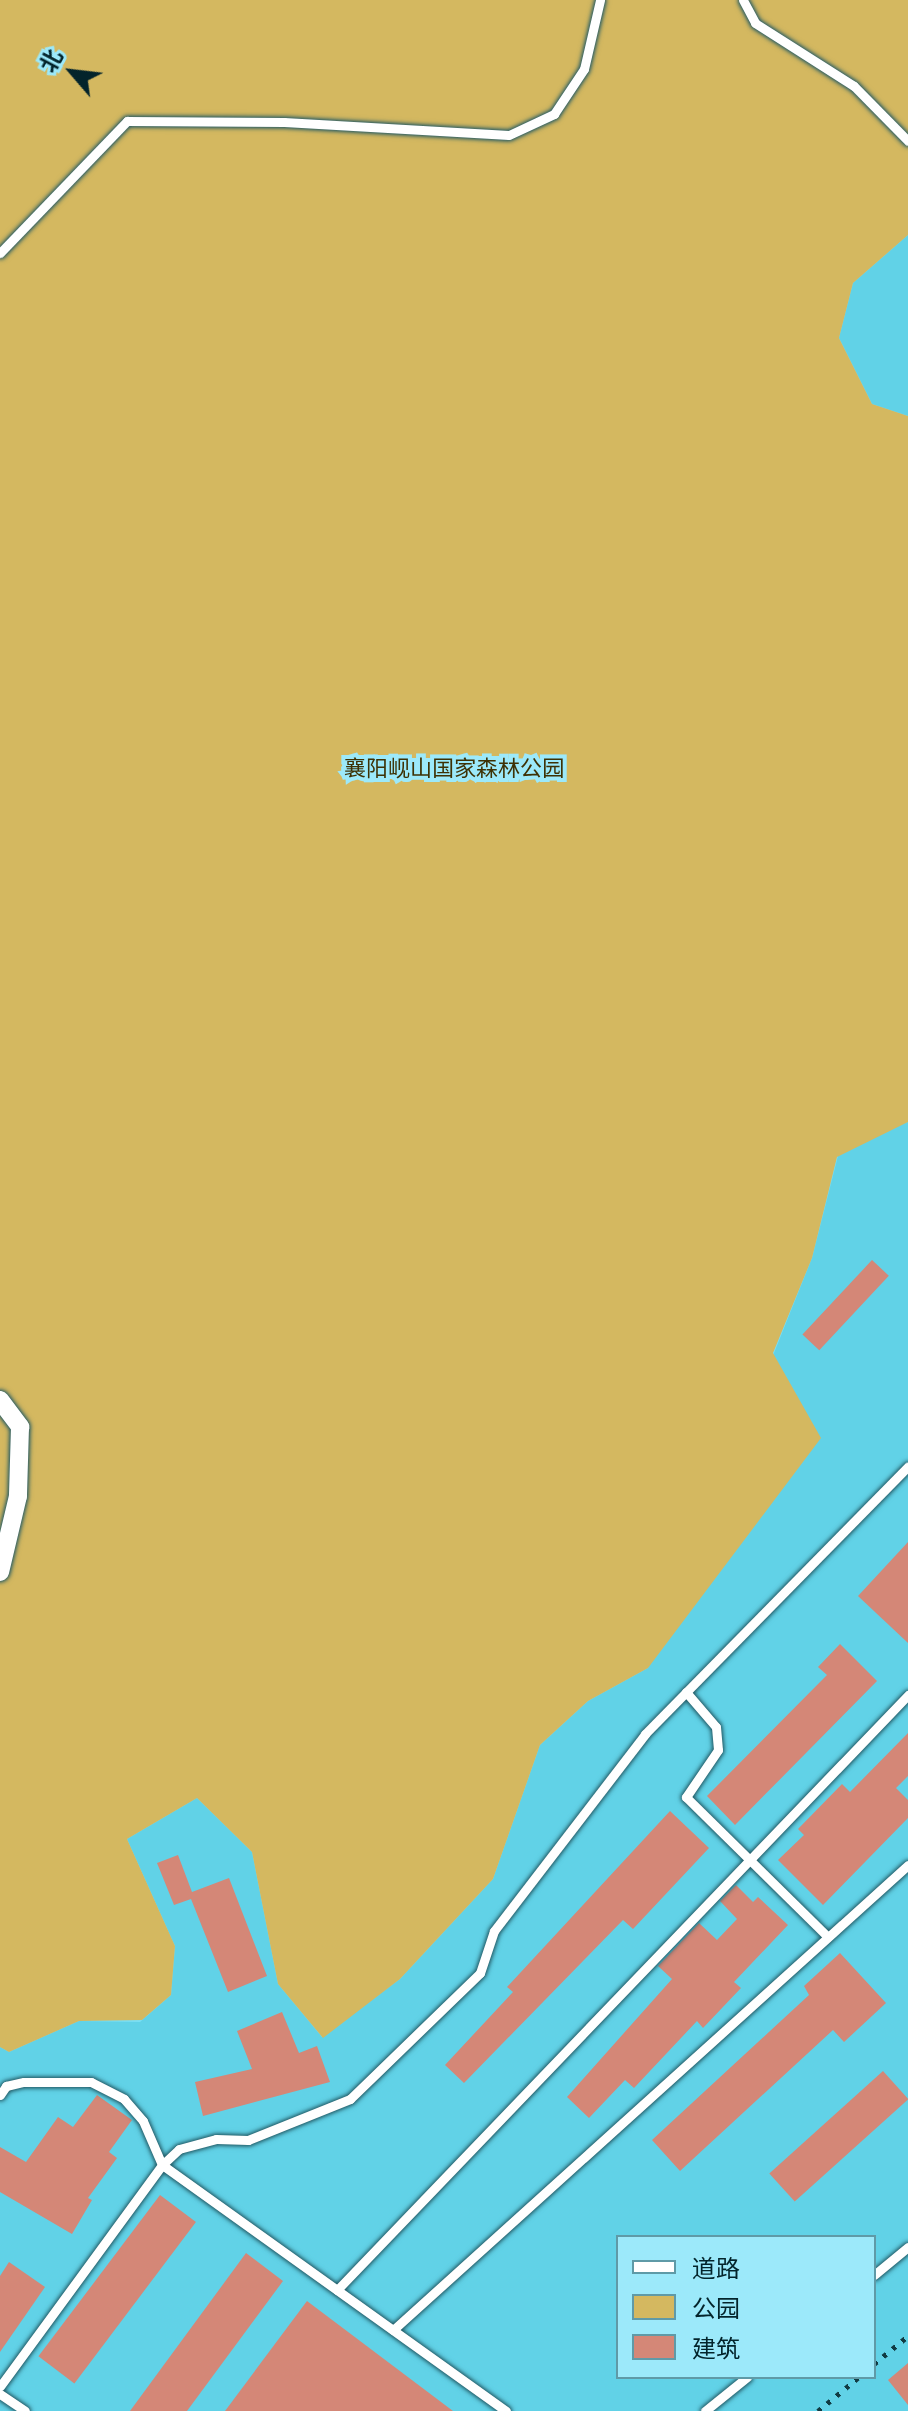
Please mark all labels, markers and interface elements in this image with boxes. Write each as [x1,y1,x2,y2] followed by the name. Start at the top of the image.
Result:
[32,32,112,112] north arrow
[31,43,71,78] text: 北
[344,756,564,782] park label: 襄阳岘山国家森林公园
[616,2235,876,2379] legend
[692,2250,740,2286] text: 道路
[692,2290,740,2326] text: 公园
[692,2330,740,2366] text: 建筑

